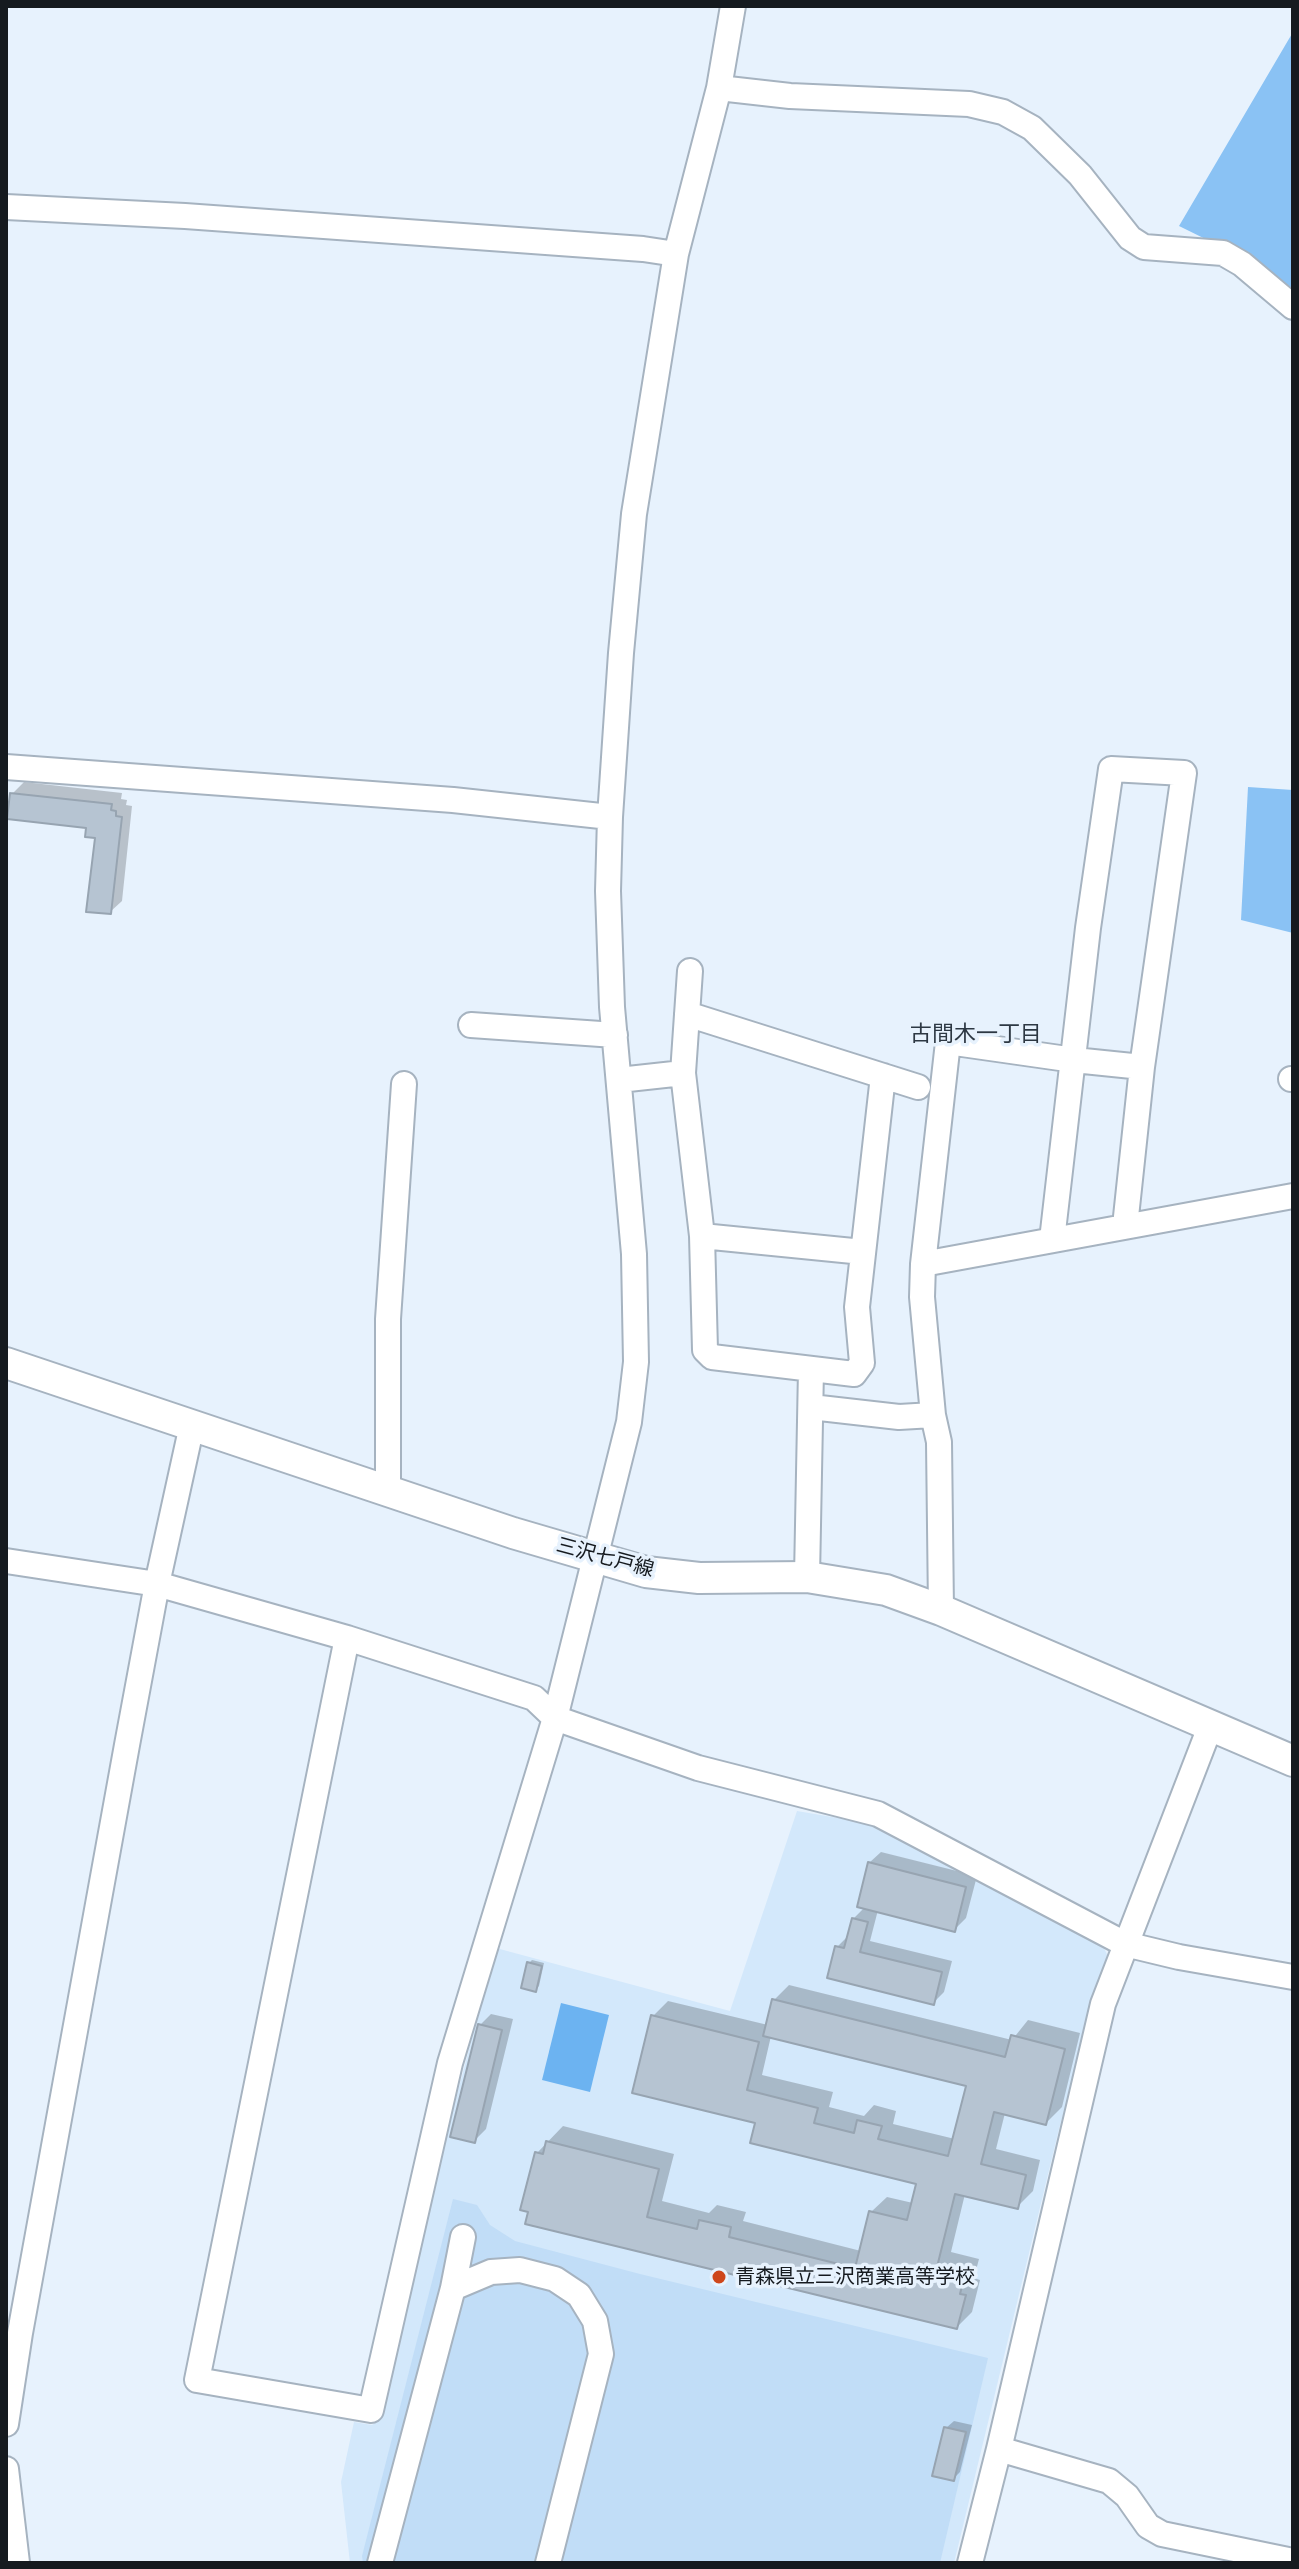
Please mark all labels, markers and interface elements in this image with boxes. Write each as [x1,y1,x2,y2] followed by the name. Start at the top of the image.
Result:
[910,1022,1042,1048] district label: 古間木一丁目
[554,1533,656,1583] street label: 三沢七戸線
[735,2265,975,2289] place label: 青森県立三沢商業高等学校
[710,2268,728,2286] marker: 青森県立三沢商業高等学校

